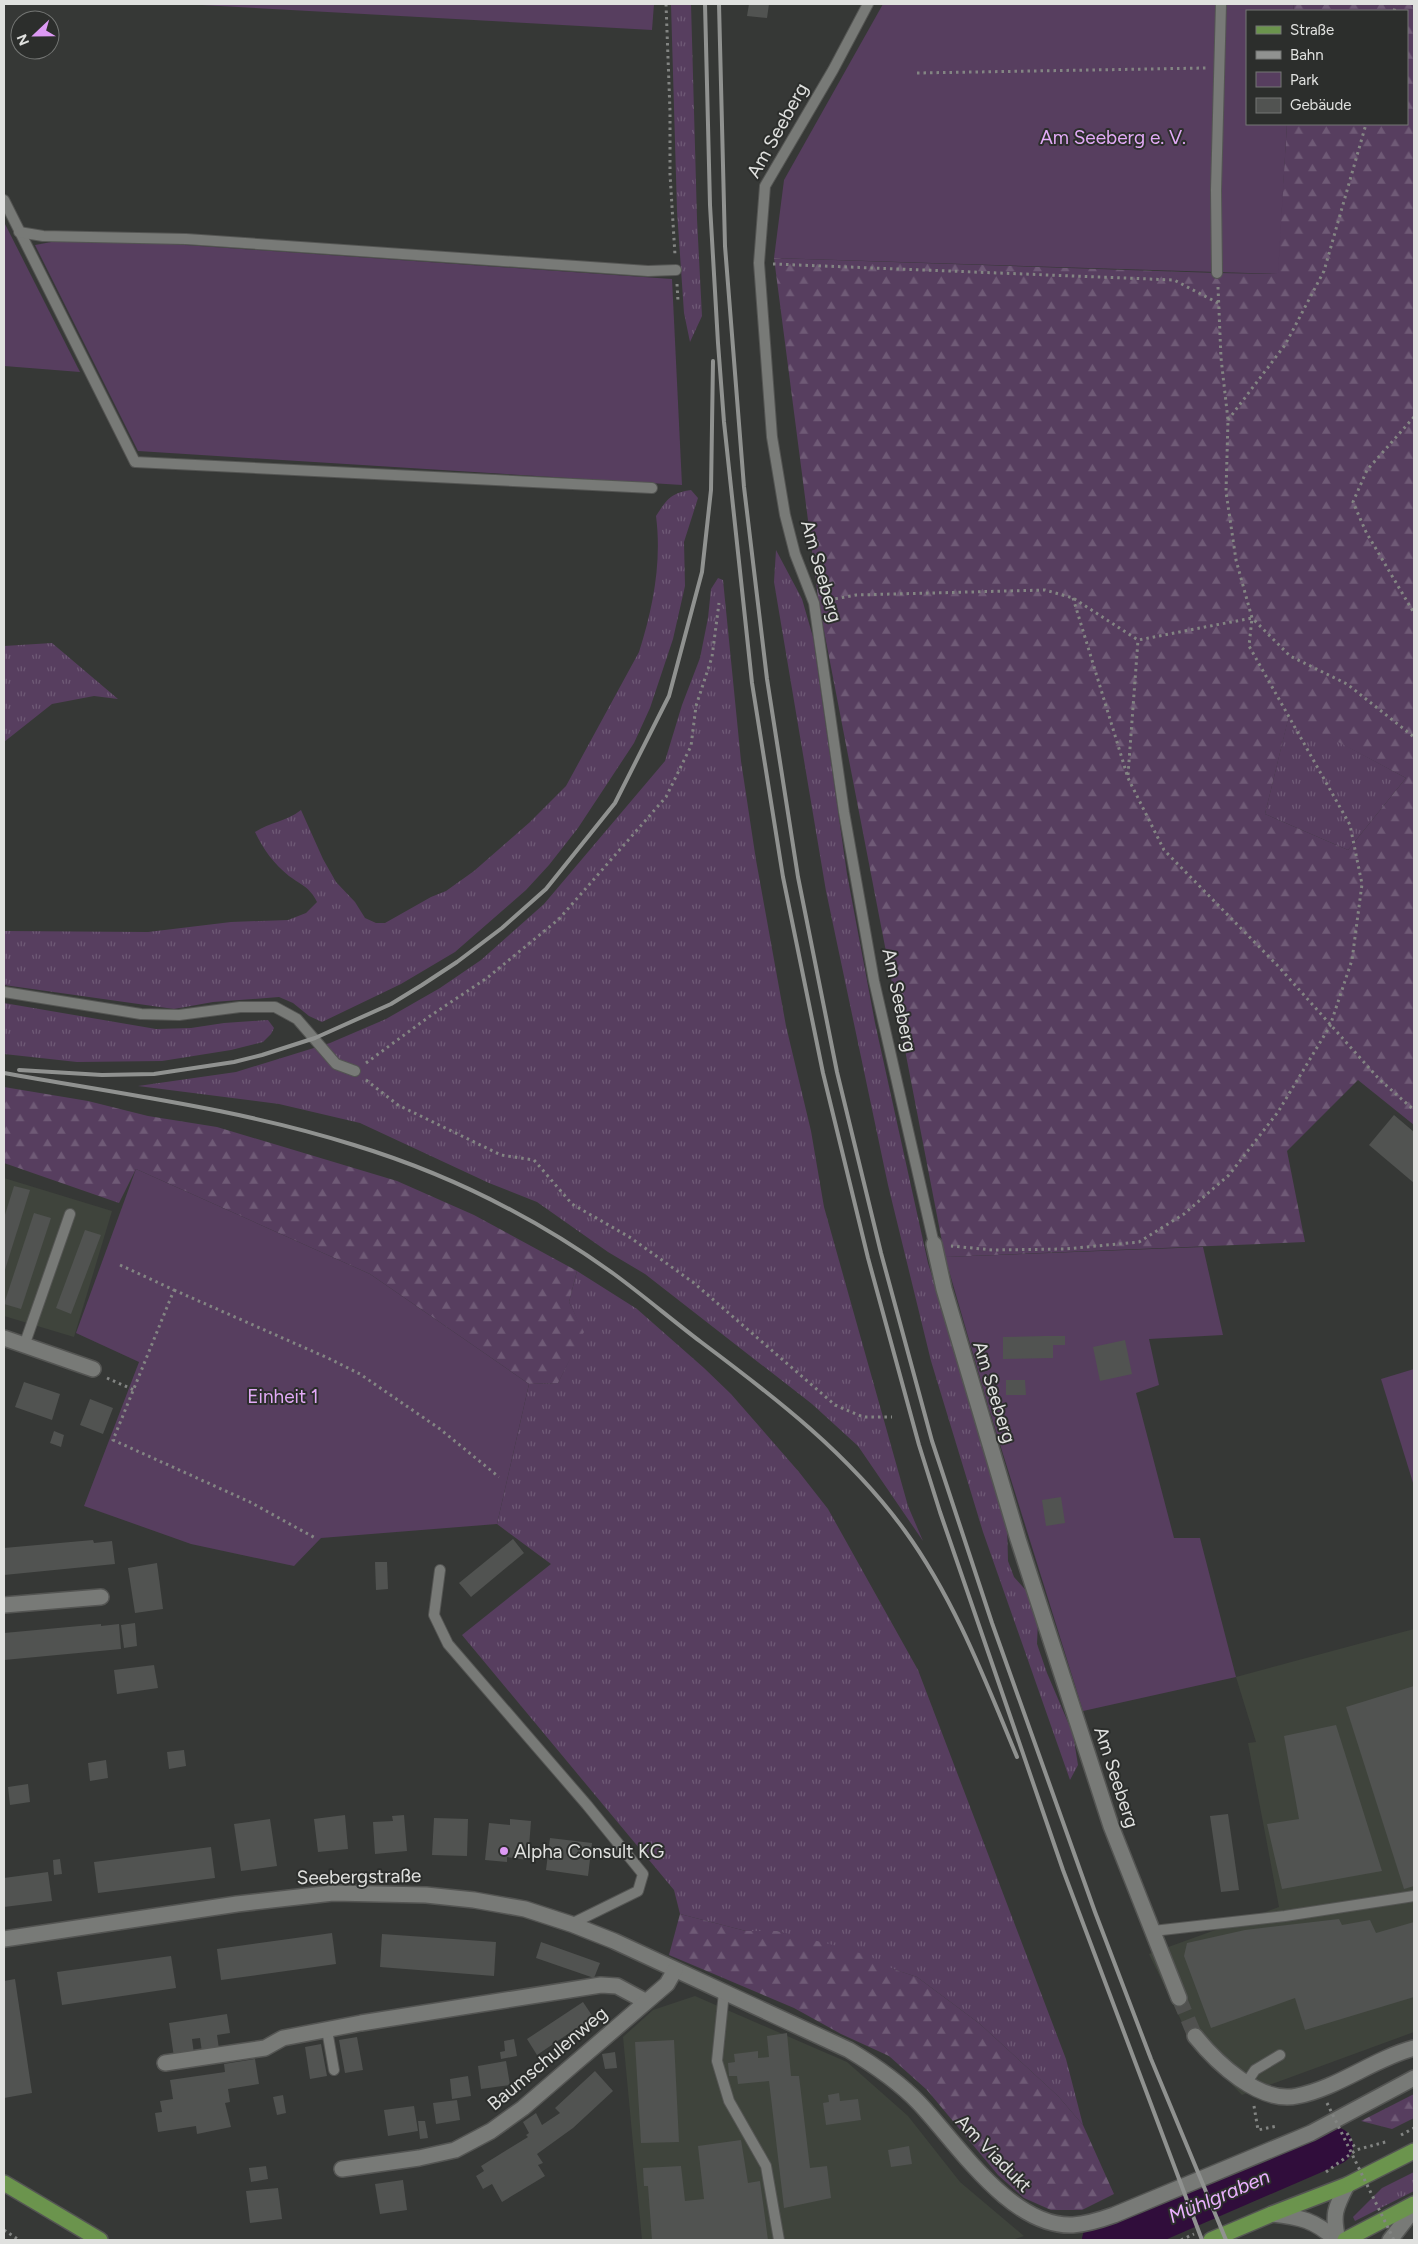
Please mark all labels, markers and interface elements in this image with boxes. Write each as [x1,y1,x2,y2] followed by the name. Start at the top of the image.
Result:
[10,10,60,60] north arrow
[1246,10,1408,125] legend
[1290,21,1334,39] text: Straße
[14,31,33,48] text: N
[1290,46,1324,64] text: Bahn
[1290,71,1319,89] text: Park
[742,79,813,182] street label: Am Seeberg
[1290,96,1351,114] text: Gebäude
[1040,126,1186,149] park label: Am Seeberg e. V.
[796,517,847,625] street label: Am Seeberg
[877,946,922,1054] street label: Am Seeberg
[968,1338,1021,1446] street label: Am Seeberg
[247,1385,319,1408] park label: Einheit 1
[1089,1724,1144,1831] street label: Am Seeberg
[514,1840,664,1863] place label: Alpha Consult KG
[498,1845,510,1857] marker: Alpha Consult KG
[296,1864,422,1889] street label: Seebergstraße
[483,2001,612,2115] street label: Baumschulenweg
[951,2110,1036,2197] street label: Am Viadukt
[1165,2164,1273,2228] water label: Mühlgraben

